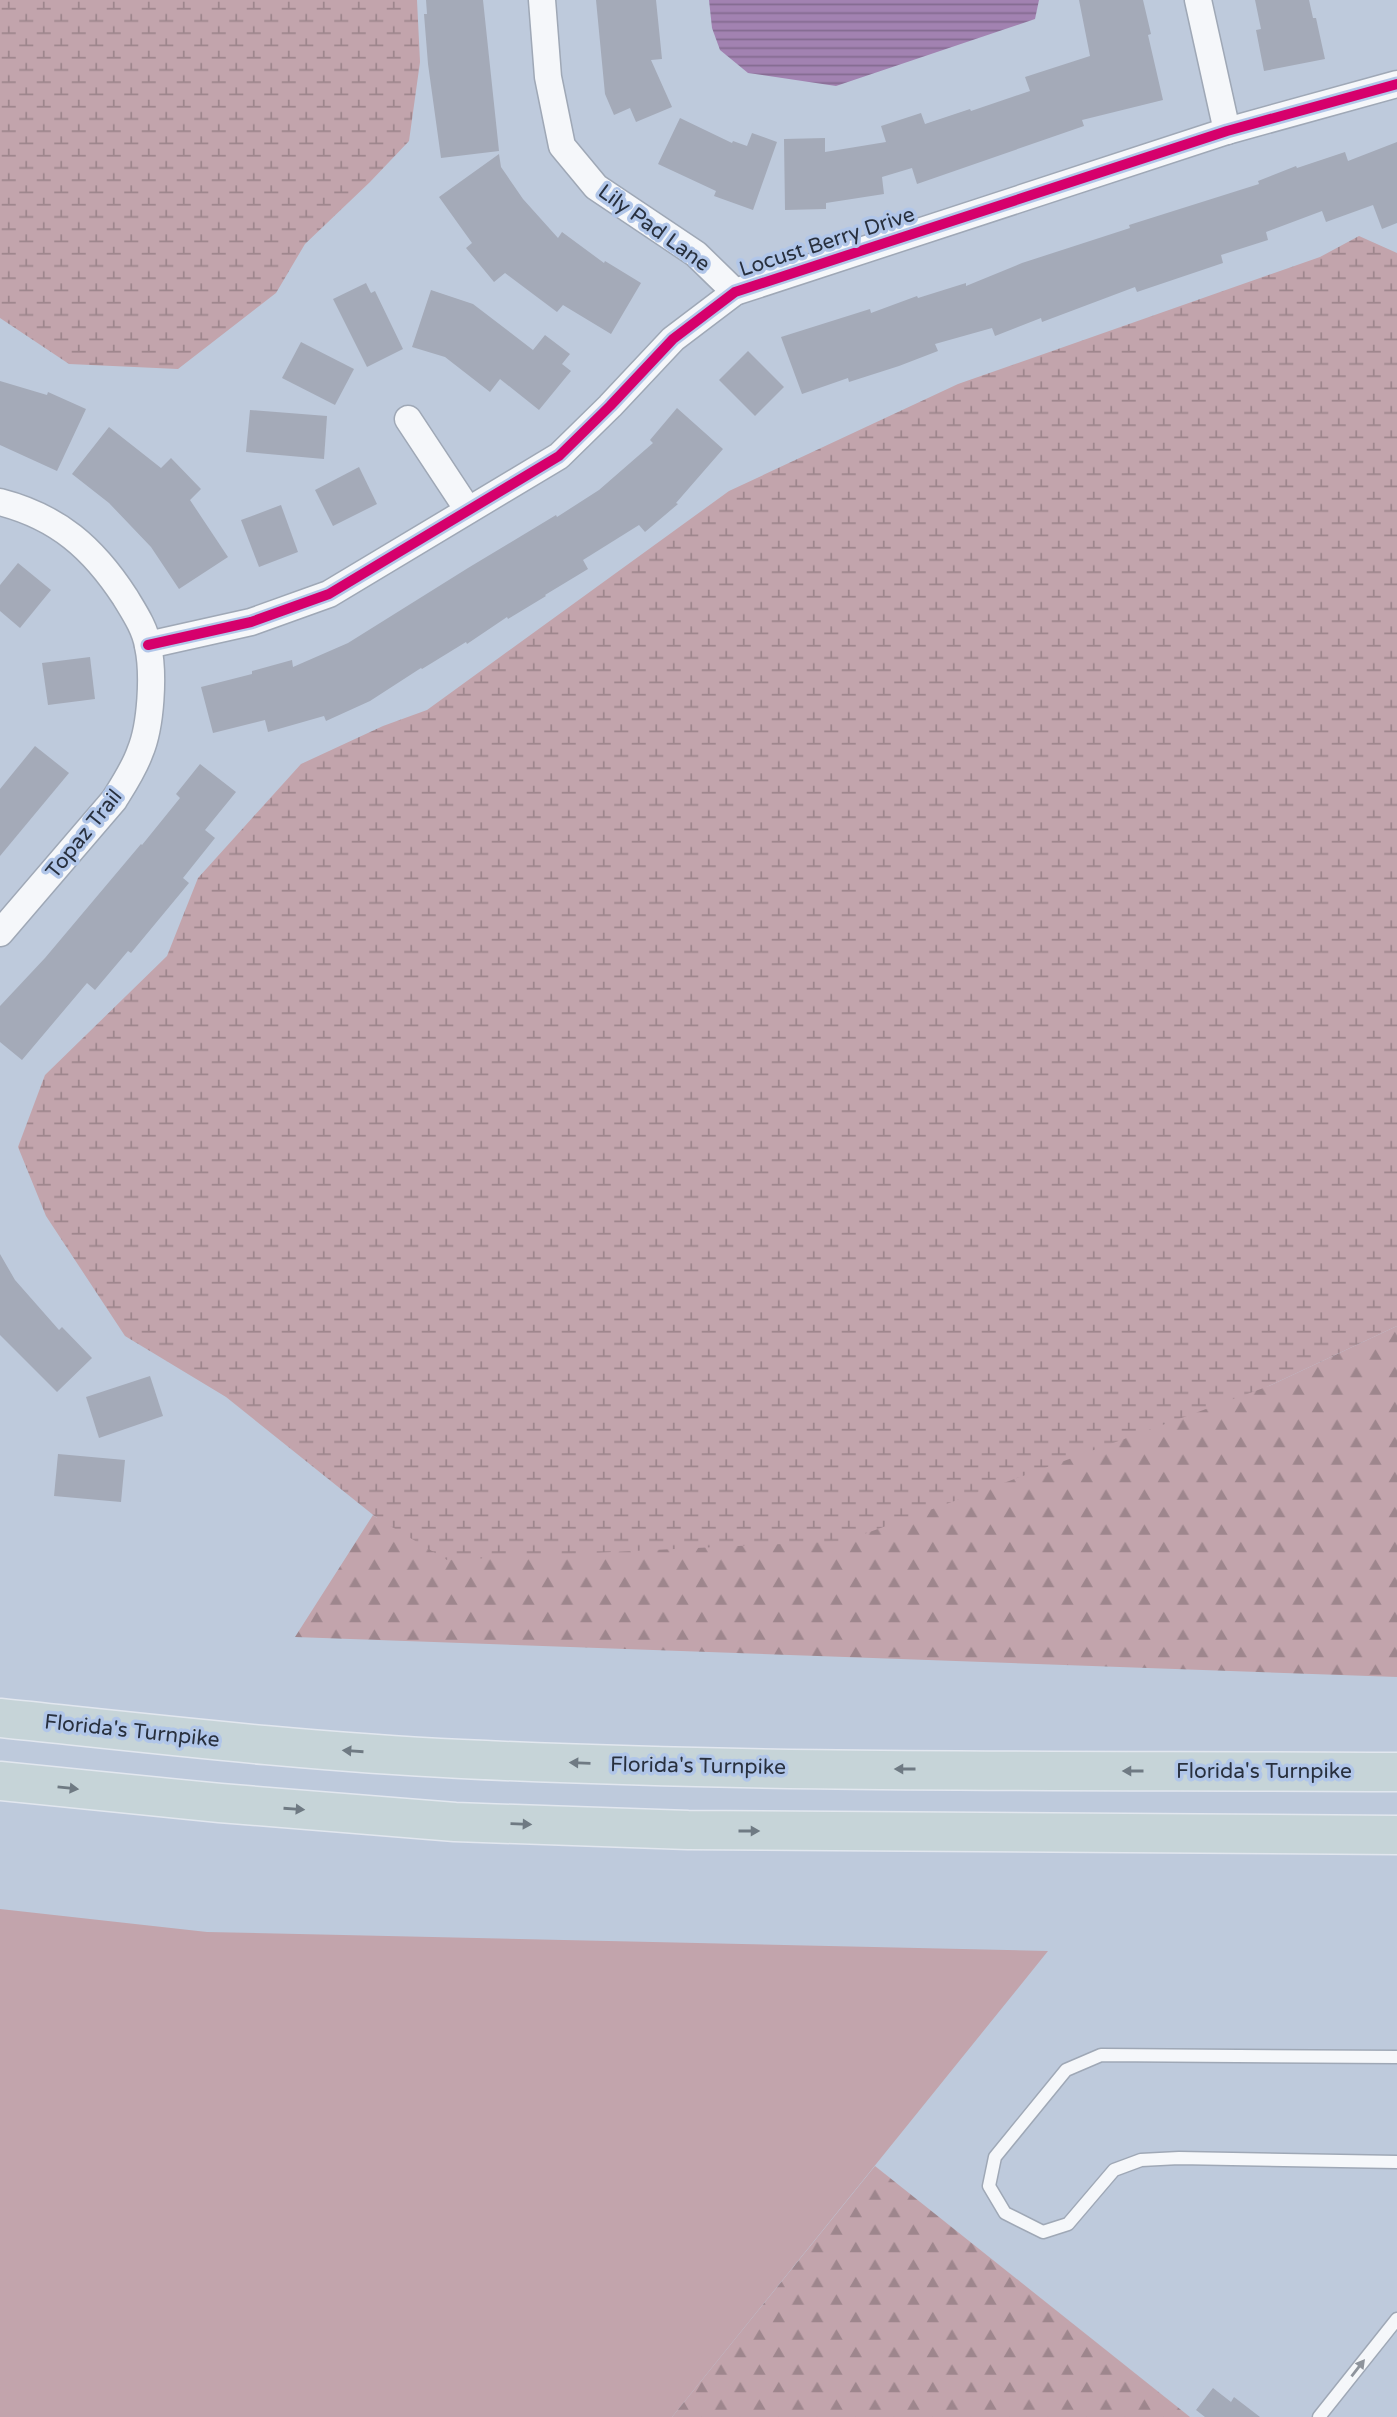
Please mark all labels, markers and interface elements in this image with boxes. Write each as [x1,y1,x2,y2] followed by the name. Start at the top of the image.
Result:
[593,179,715,277] street label: Lily Pad Lane
[736,202,918,282] street label: Locust Berry Drive
[41,785,127,883] street label: Topaz Trail
[43,1709,221,1753] street label: Florida's Turnpike
[342,1745,364,1756] one-way arrow
[610,1752,786,1780] street label: Florida's Turnpike
[569,1758,591,1769] one-way arrow
[1176,1759,1352,1784] street label: Florida's Turnpike
[894,1763,916,1775] one-way arrow
[1122,1765,1144,1776] one-way arrow
[57,1783,79,1794] one-way arrow
[284,1804,306,1815] one-way arrow
[511,1818,533,1830] one-way arrow
[738,1825,760,1837] one-way arrow
[1351,2359,1366,2377] one-way arrow

